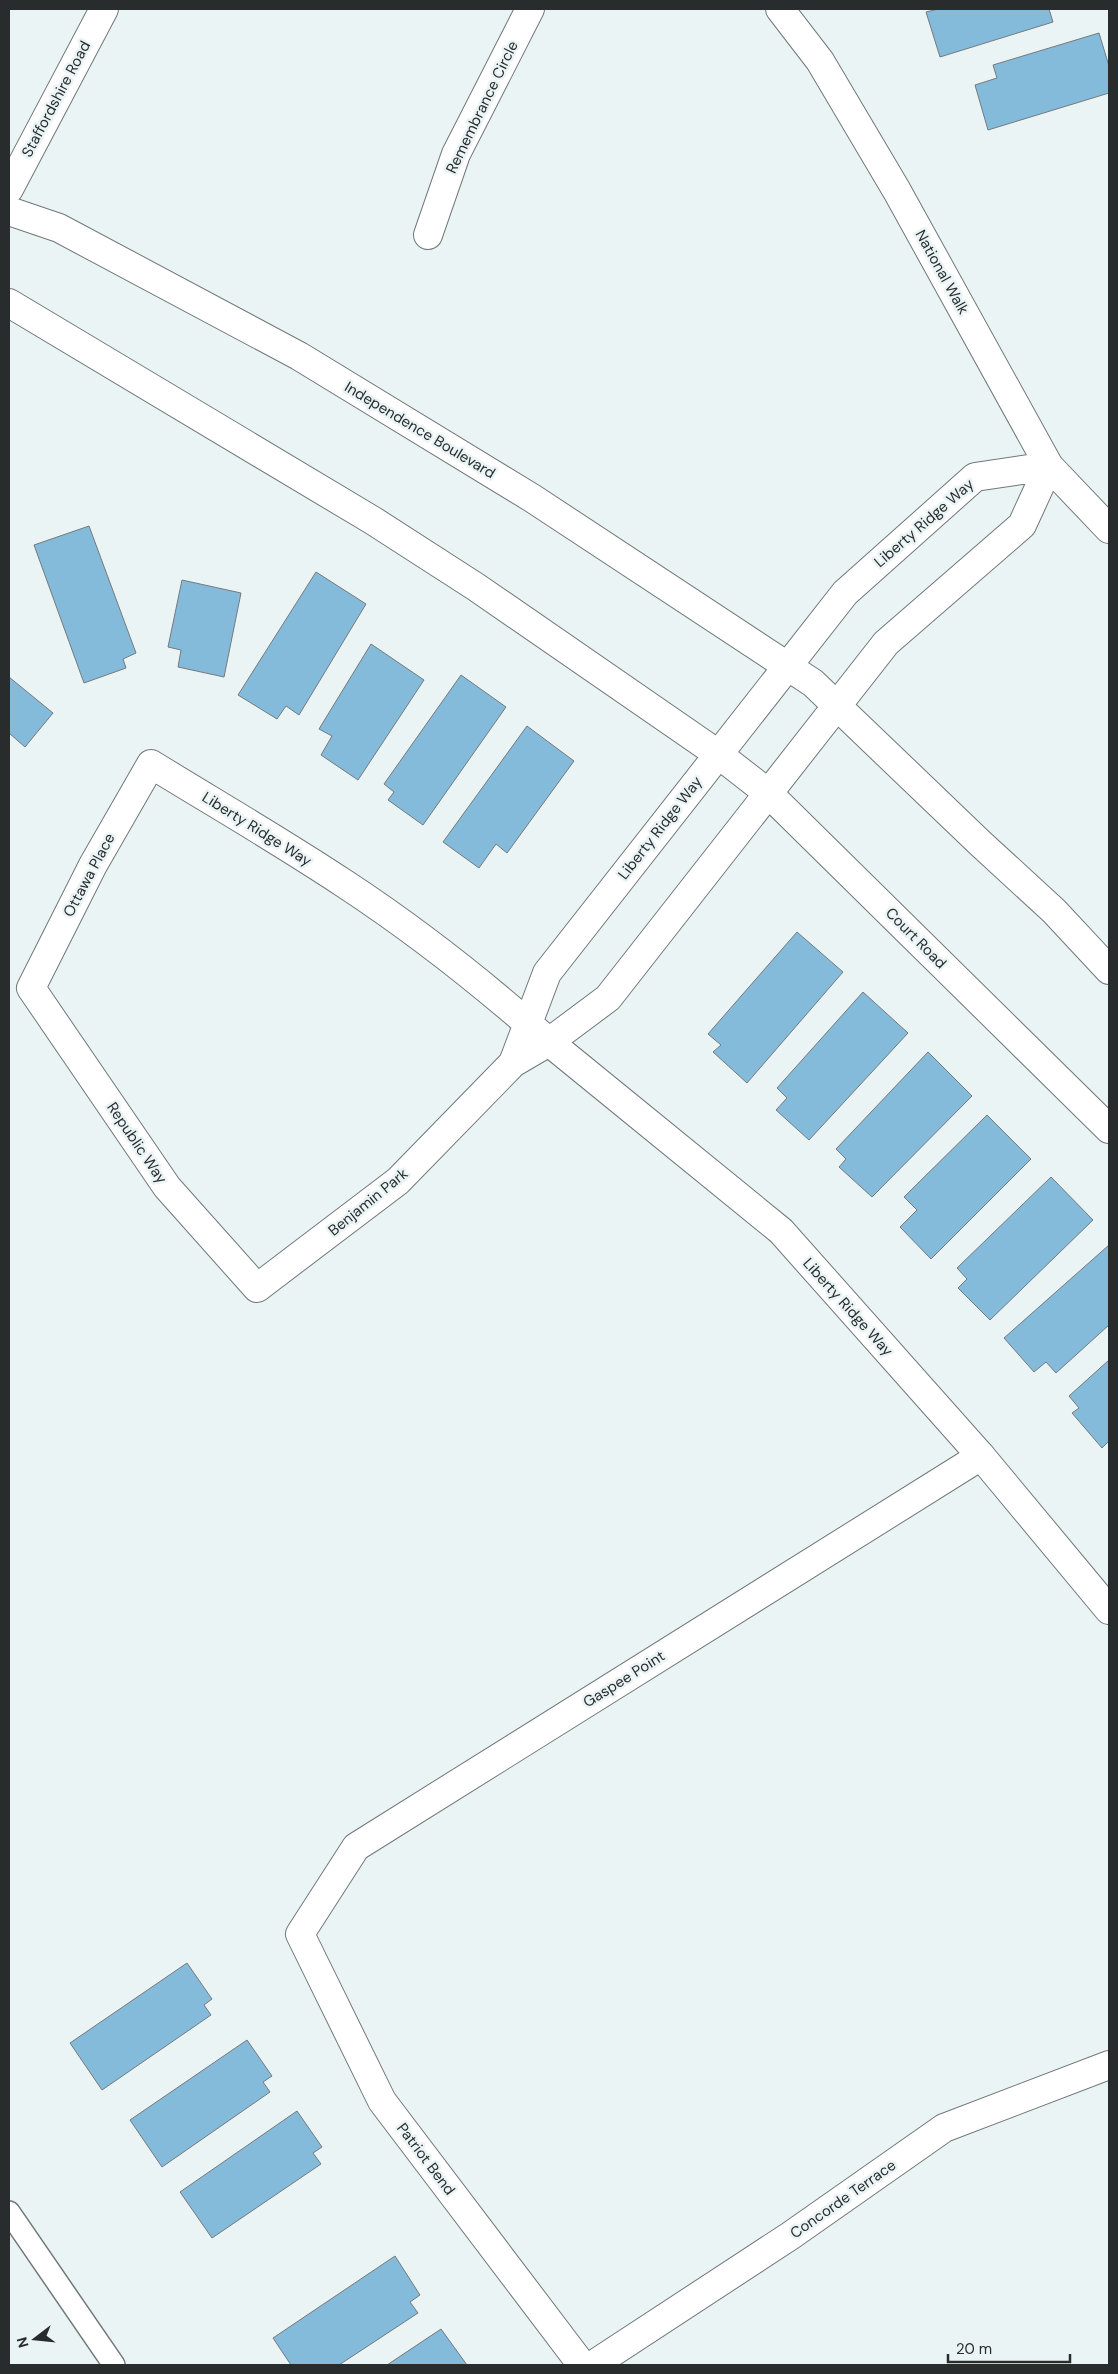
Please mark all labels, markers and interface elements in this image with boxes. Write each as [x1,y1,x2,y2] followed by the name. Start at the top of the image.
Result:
[441,37,523,177] street label: Remembrance Circle
[17,38,95,160] street label: Staffordshire Road
[911,226,974,318] street label: National Walk
[341,377,499,483] street label: Independence Boulevard
[870,474,979,572] street label: Liberty Ridge Way
[613,772,707,884] street label: Liberty Ridge Way
[198,787,316,871] street label: Liberty Ridge Way
[59,830,119,920] street label: Ottawa Place
[881,903,951,973] street label: Court Road
[102,1098,172,1188] street label: Republic Way
[324,1163,412,1240] street label: Benjamin Park
[799,1254,898,1361] street label: Liberty Ridge Way
[579,1646,669,1712] street label: Gaspee Point
[392,2119,460,2199] street label: Patriot Bend
[786,2155,900,2243] street label: Concorde Terrace
[10,2314,60,2364] north arrow
[948,2332,1070,2364] scale bar
[12,2335,33,2350] text: N
[956,2339,992,2359] text: 20 m

